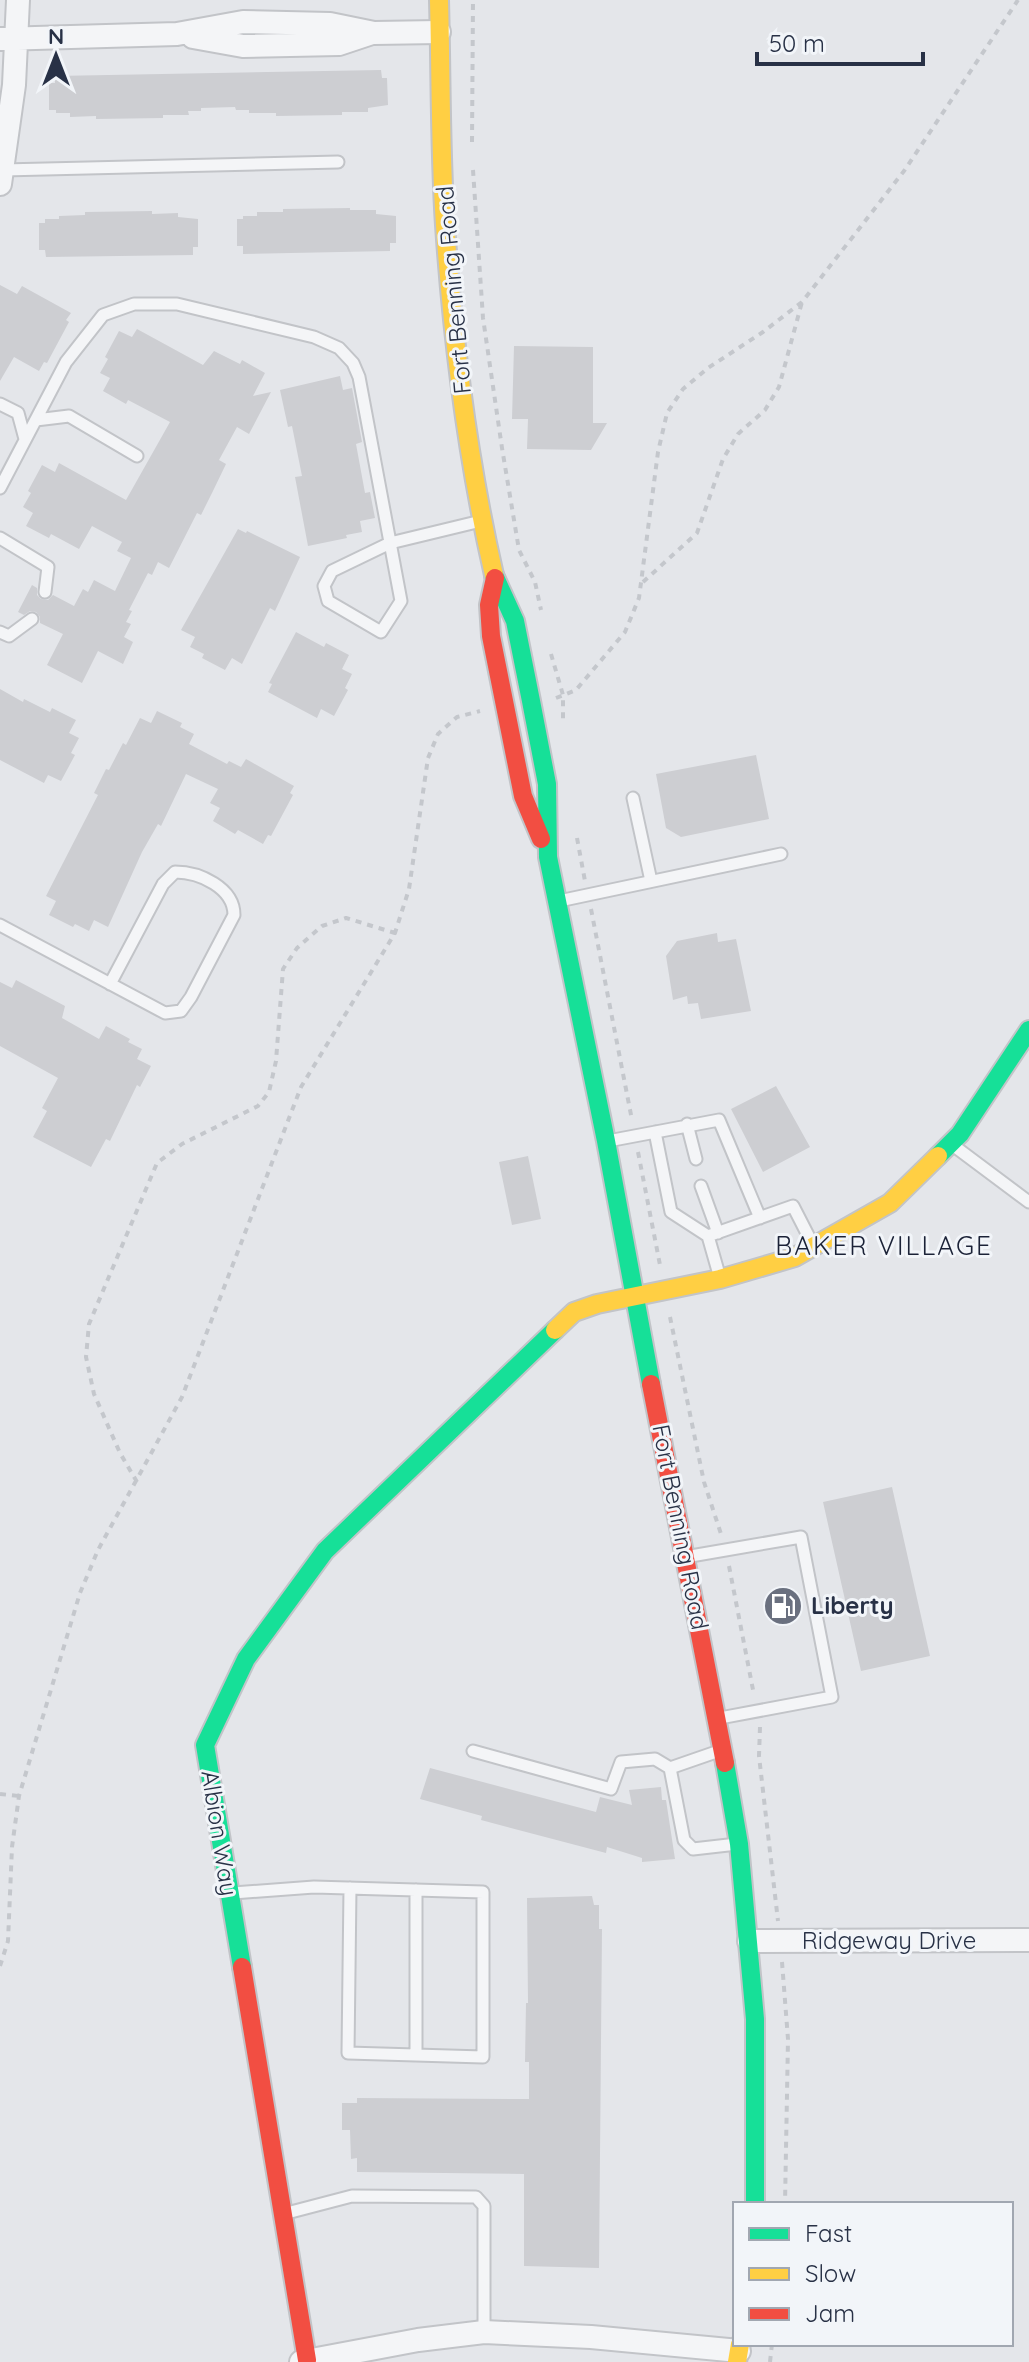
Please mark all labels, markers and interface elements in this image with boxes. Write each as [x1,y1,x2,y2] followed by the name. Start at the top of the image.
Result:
[16,16,96,96] north arrow
[757,16,923,66] scale bar
[48,22,64,50] text: N
[769,28,825,58] text: 50 m
[429,185,477,395] street label: Fort Benning Road
[775,1229,993,1262] district label: BAKER VILLAGE
[646,1422,716,1632] street label: Fort Benning Road
[762,1585,804,1627] fuel station icon: Liberty
[811,1590,894,1620] place label: Liberty
[195,1768,245,1898] street label: Albion Way
[802,1925,976,1955] street label: Ridgeway Drive
[733,2202,1013,2346] legend
[805,2218,852,2248] text: Fast
[805,2258,856,2288] text: Slow
[805,2298,855,2328] text: Jam

